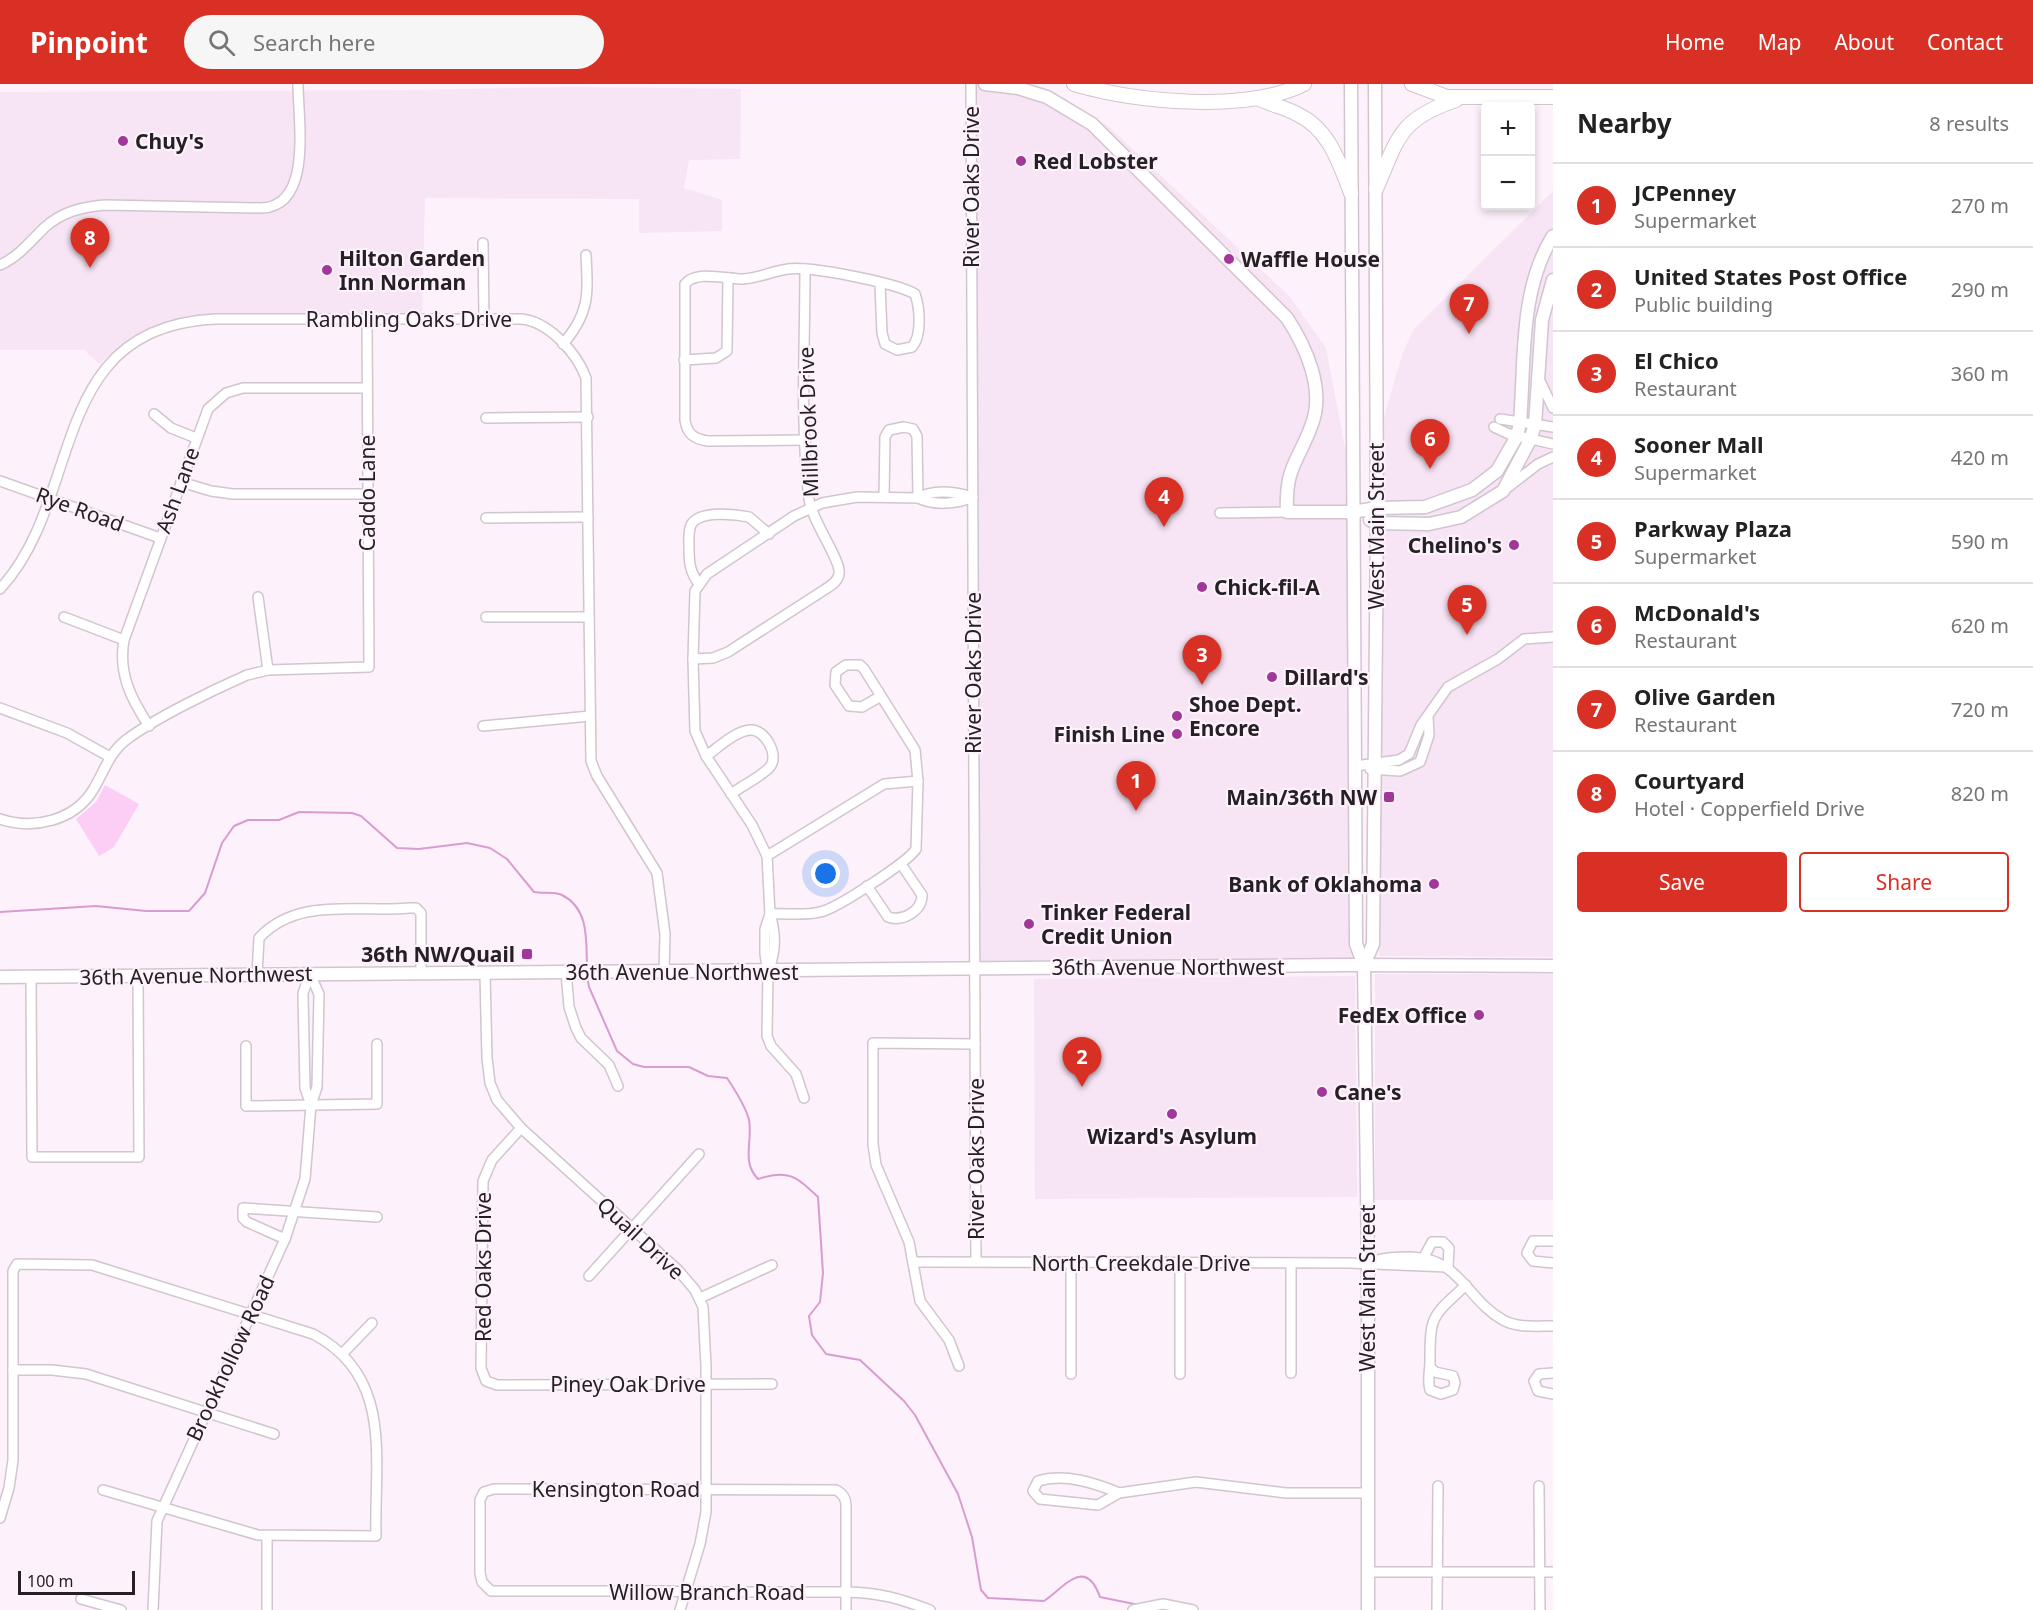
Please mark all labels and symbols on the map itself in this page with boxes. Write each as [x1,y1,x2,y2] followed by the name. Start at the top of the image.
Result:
[957,106,985,268] street label: River Oaks Drive
[135,127,204,155] place label: Chuy's
[116,134,130,148] marker: Chuy's
[1033,147,1158,175] place label: Red Lobster
[1014,154,1028,168] marker: Red Lobster
[70,218,110,268] pin: 8
[339,244,485,296] place label: Hilton Garden Inn Norman
[1241,245,1380,273] place label: Waffle House
[1222,252,1236,266] marker: Waffle House
[320,263,334,277] marker: Hilton Garden Inn Norman
[1450,284,1488,334] pin: 7
[306,305,512,333] street label: Rambling Oaks Drive
[791,346,825,498] street label: Millbrook Drive
[1410,420,1450,469] pin: 6
[353,435,381,551] street label: Caddo Lane
[1362,442,1390,610] street label: West Main Street
[149,443,205,537] street label: Ash Lane
[1144,478,1184,527] pin: 4
[32,480,128,538] street label: Rye Road
[1408,531,1502,559] place label: Chelino's
[1507,538,1521,552] marker: Chelino's
[1214,573,1320,601] place label: Chick-fil-A
[1195,580,1209,594] marker: Chick-fil-A
[1448,586,1486,635] pin: 5
[959,592,987,754] street label: River Oaks Drive
[1182,636,1222,685] pin: 3
[1284,663,1368,691] place label: Dillard's
[1265,670,1279,684] marker: Dillard's
[1189,690,1302,742] place label: Shoe Dept. Encore
[1170,709,1184,723] marker: Shoe Dept. Encore
[1053,720,1165,748] place label: Finish Line
[1170,727,1184,741] marker: Finish Line
[1116,762,1156,811] pin: 1
[1226,783,1378,811] place label: Main/36th NW
[1382,790,1396,804] marker: Main/36th NW
[811,859,840,888] your location
[1228,870,1422,898] place label: Bank of Oklahoma
[1427,877,1441,891] marker: Bank of Oklahoma
[1041,898,1191,950] place label: Tinker Federal Credit Union
[1022,917,1036,931] marker: Tinker Federal Credit Union
[361,940,515,968] place label: 36th NW/Quail
[520,947,534,961] marker: 36th NW/Quail
[1051,953,1285,981] street label: 36th Avenue Northwest
[565,958,799,986] street label: 36th Avenue Northwest
[79,959,313,991] street label: 36th Avenue Northwest
[1338,1001,1467,1029] place label: FedEx Office
[1472,1008,1486,1022] marker: FedEx Office
[1062,1038,1102,1087] pin: 2
[962,1078,990,1240] street label: River Oaks Drive
[1334,1078,1402,1106] place label: Cane's
[1315,1085,1329,1099] marker: Cane's
[1165,1107,1179,1121] marker: Wizard's Asylum
[1087,1122,1257,1150] place label: Wizard's Asylum
[591,1190,691,1286] street label: Quail Drive
[469,1192,497,1342] street label: Red Oaks Drive
[1353,1204,1381,1372] street label: West Main Street
[1031,1249,1251,1277] street label: North Creekdale Drive
[179,1271,281,1445] street label: Brookhollow Road
[550,1370,706,1398] street label: Piney Oak Drive
[532,1475,700,1503] street label: Kensington Road
[18,1568,135,1596] scale bar
[609,1578,805,1606] street label: Willow Branch Road

